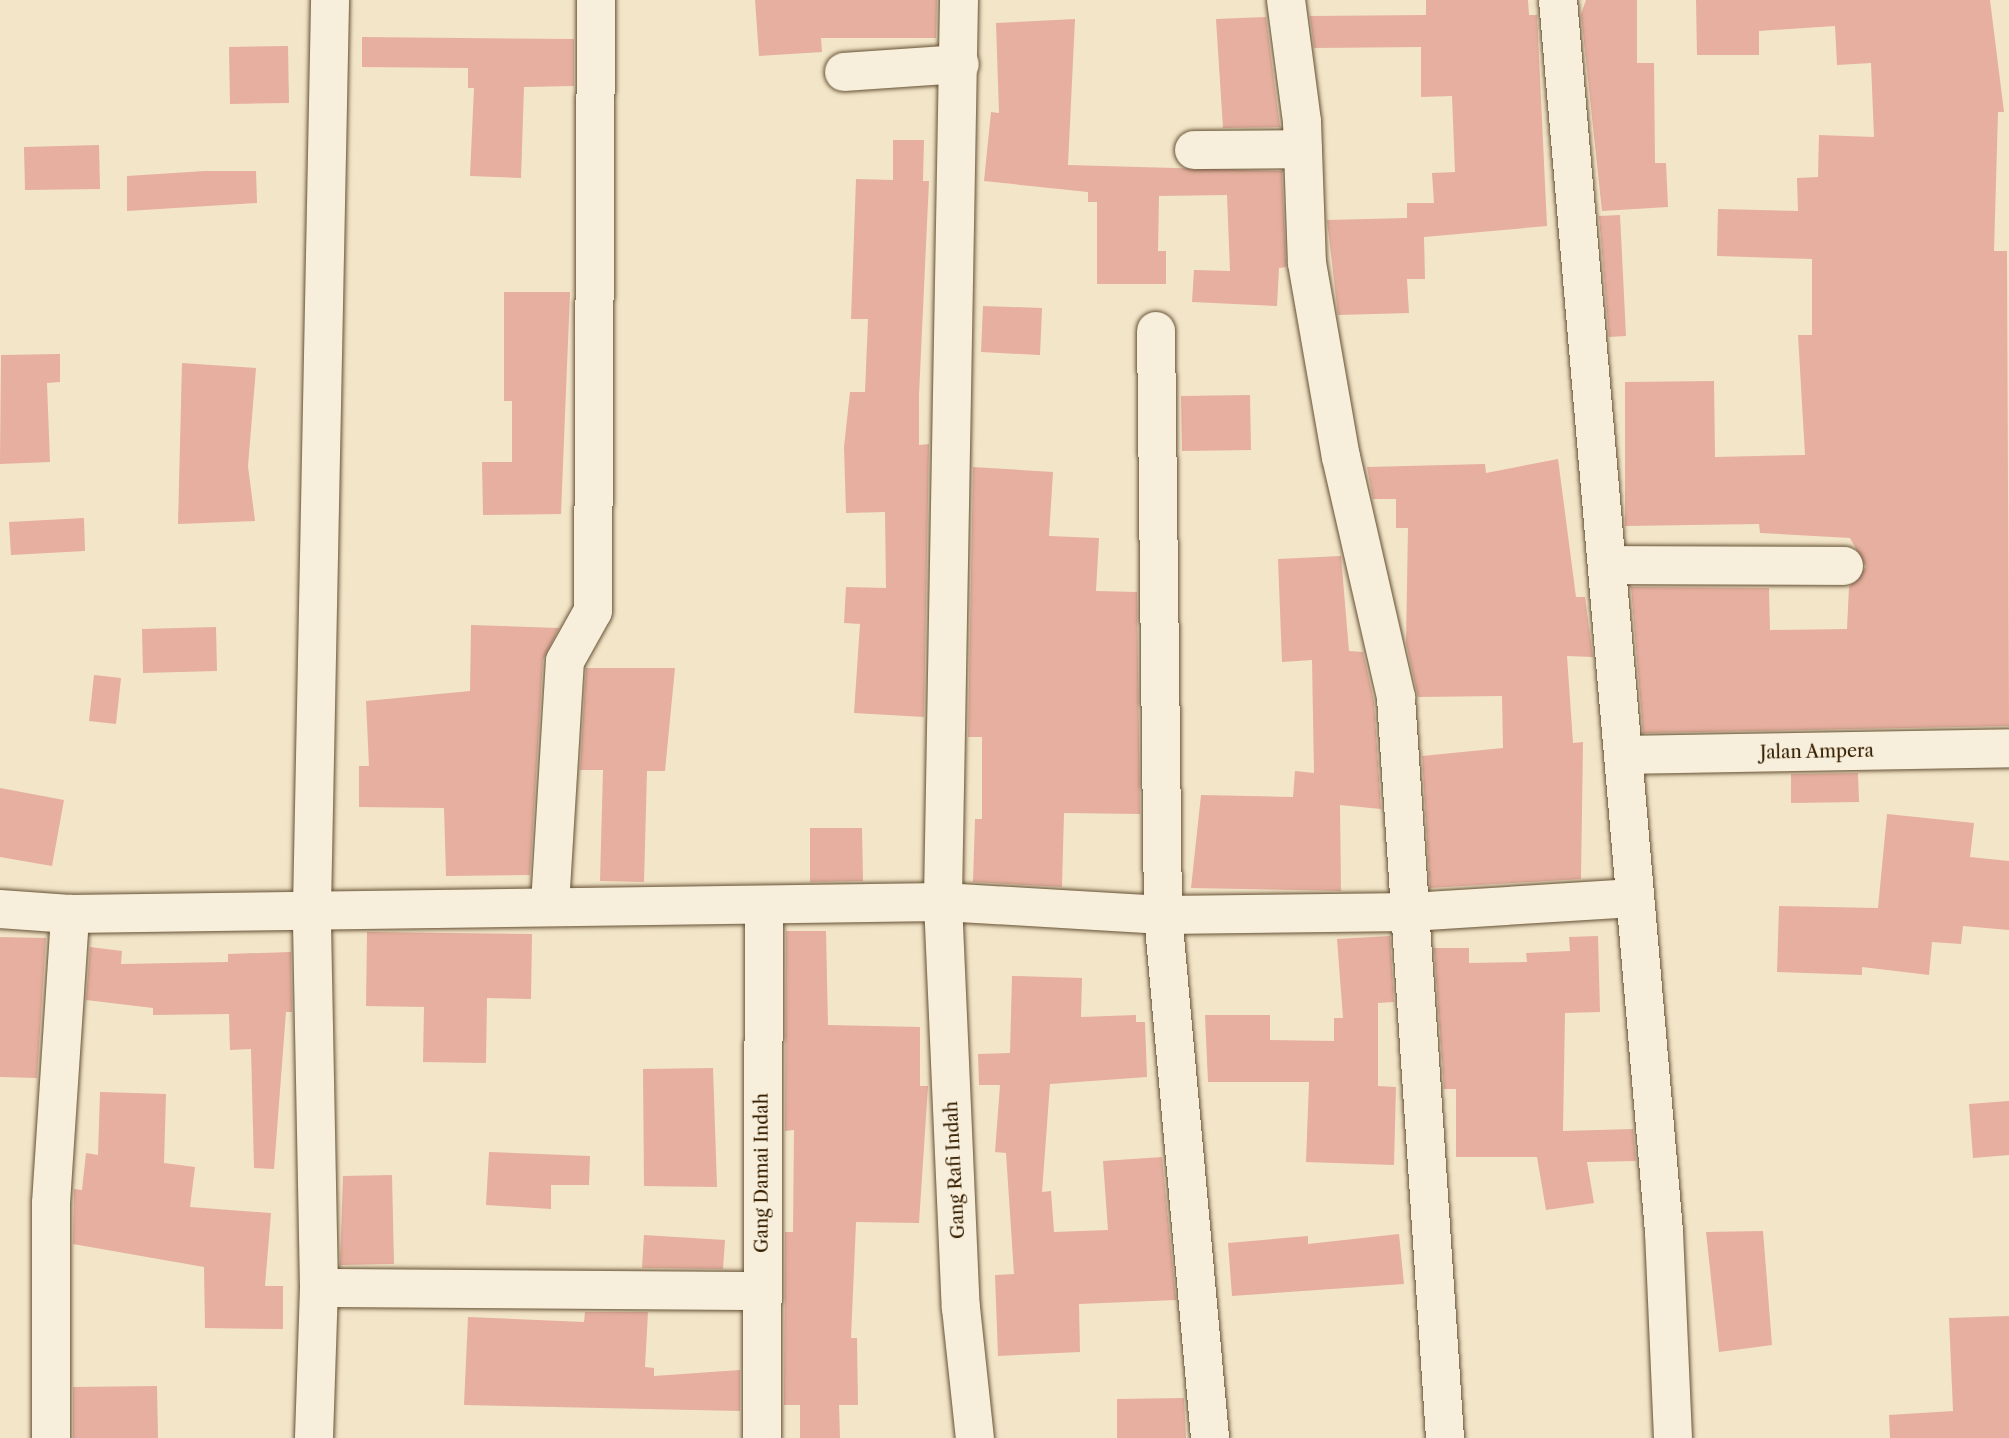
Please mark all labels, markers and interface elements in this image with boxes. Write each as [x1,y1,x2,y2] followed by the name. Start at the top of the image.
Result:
[1759,740,1875,764] street label: Jalan Ampera
[751,1093,773,1253] street label: Gang Damai Indah
[941,1100,969,1240] street label: Gang Rafi Indah

